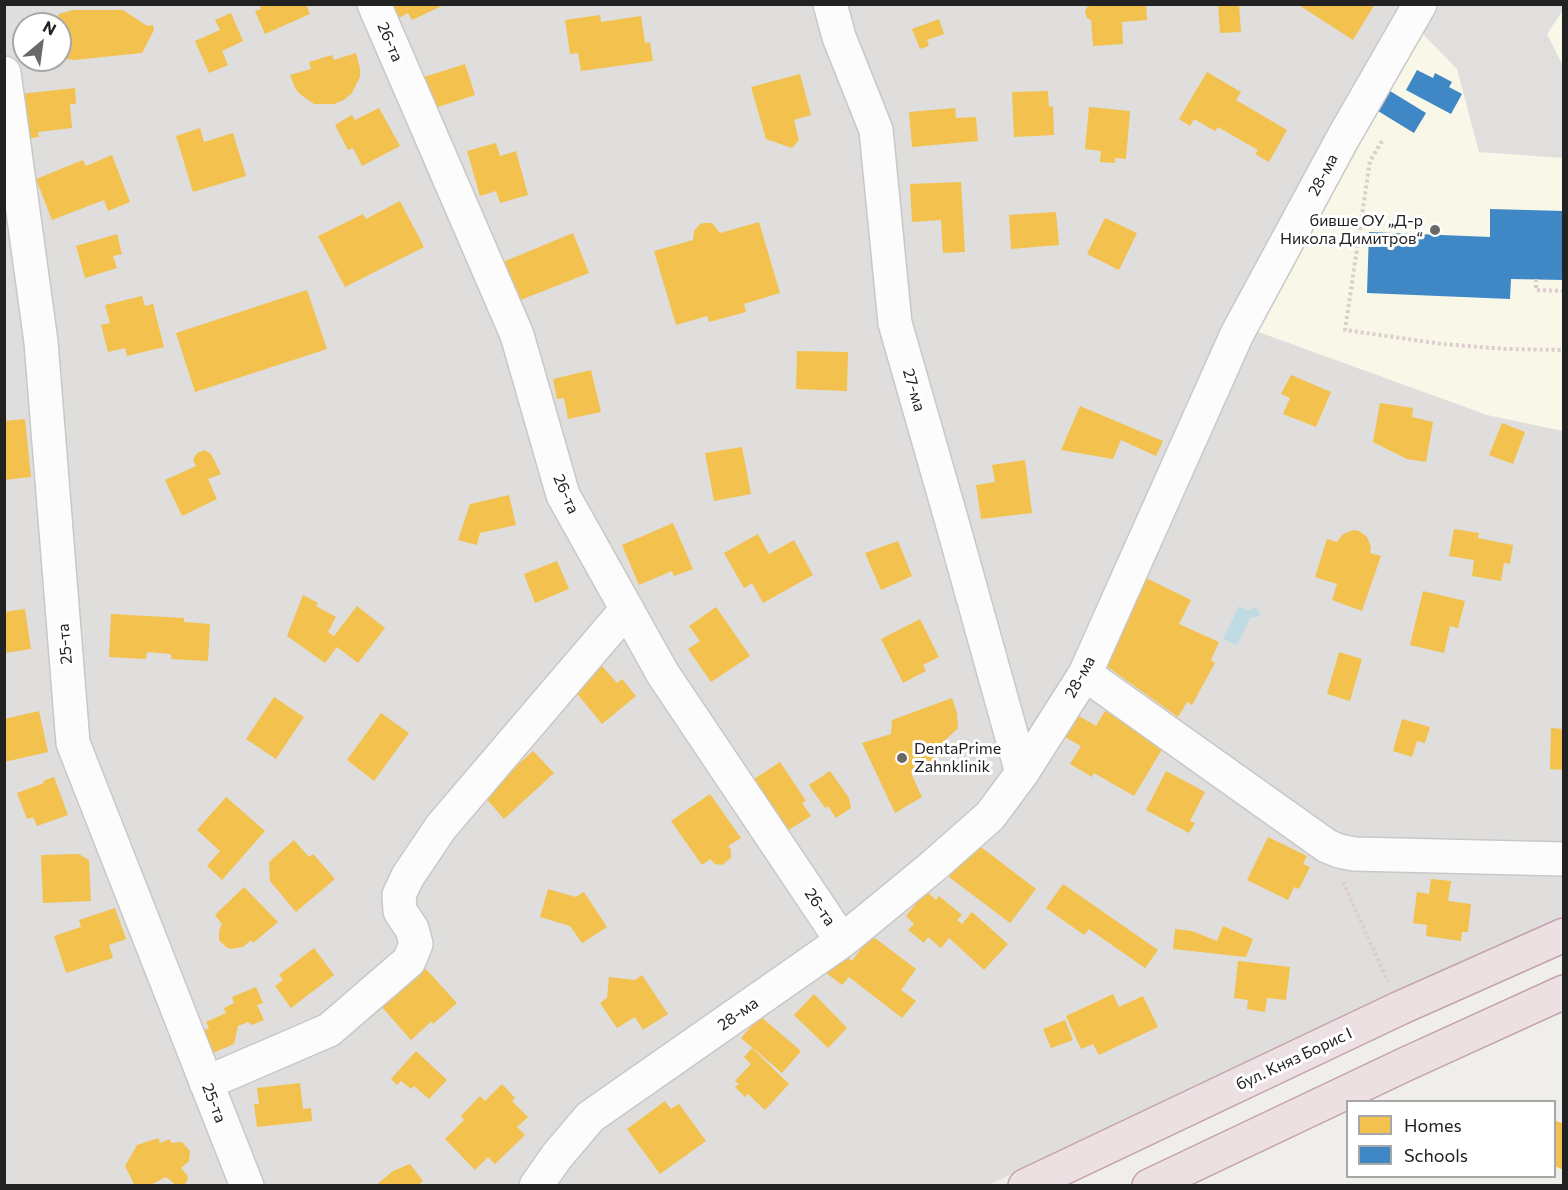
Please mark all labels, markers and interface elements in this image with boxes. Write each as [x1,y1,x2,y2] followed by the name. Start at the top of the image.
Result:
[12,12,72,72] north arrow
[40,16,60,39] text: N
[373,19,407,65] street label: 26-та
[1304,151,1342,199] street label: 28-ма
[1280,211,1423,249] place label: бивше ОУ „Д-р Никола Димитров“
[1428,223,1442,237] marker: бивше ОУ „Д-р Никола Димитров“
[899,366,929,414] street label: 27-ма
[549,471,583,517] street label: 26-та
[54,623,76,665] street label: 25-та
[1061,653,1099,701] street label: 28-ма
[914,739,1001,777] place label: DentaPrime Zahnklinik
[895,751,909,765] marker: DentaPrime Zahnklinik
[801,885,839,929] street label: 26-та
[714,993,762,1035] street label: 28-ма
[1233,1024,1355,1094] street label: бул. Княз Борис I
[198,1081,230,1125] street label: 25-та
[1346,1100,1556,1178] legend
[1404,1114,1462,1136] text: Homes
[1404,1144,1468,1166] text: Schools

